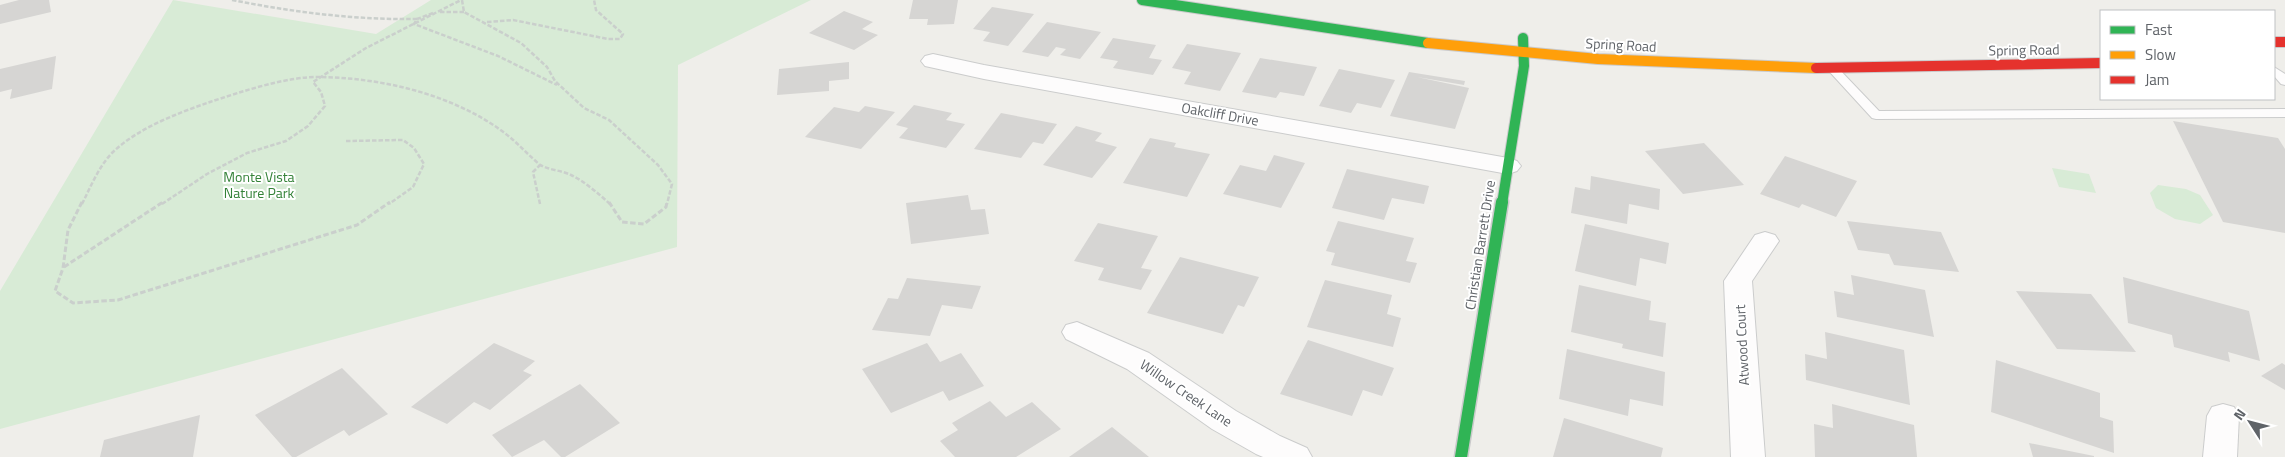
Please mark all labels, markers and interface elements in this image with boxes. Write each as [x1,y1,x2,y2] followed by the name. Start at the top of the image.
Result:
[2100,10,2275,100] legend
[2145,18,2173,41] text: Fast
[1585,32,1657,57] street label: Spring Road
[1988,38,2060,61] street label: Spring Road
[2145,43,2176,66] text: Slow
[2145,68,2169,91] text: Jam
[1180,96,1260,131] street label: Oakcliff Drive
[223,166,295,203] park label: Monte Vista Nature Park
[1459,179,1500,311] street label: Christian Barrett Drive
[1729,304,1754,386] street label: Atwood Court
[1136,354,1237,431] street label: Willow Creek Lane
[2225,397,2275,447] north arrow
[2228,404,2250,424] text: N

